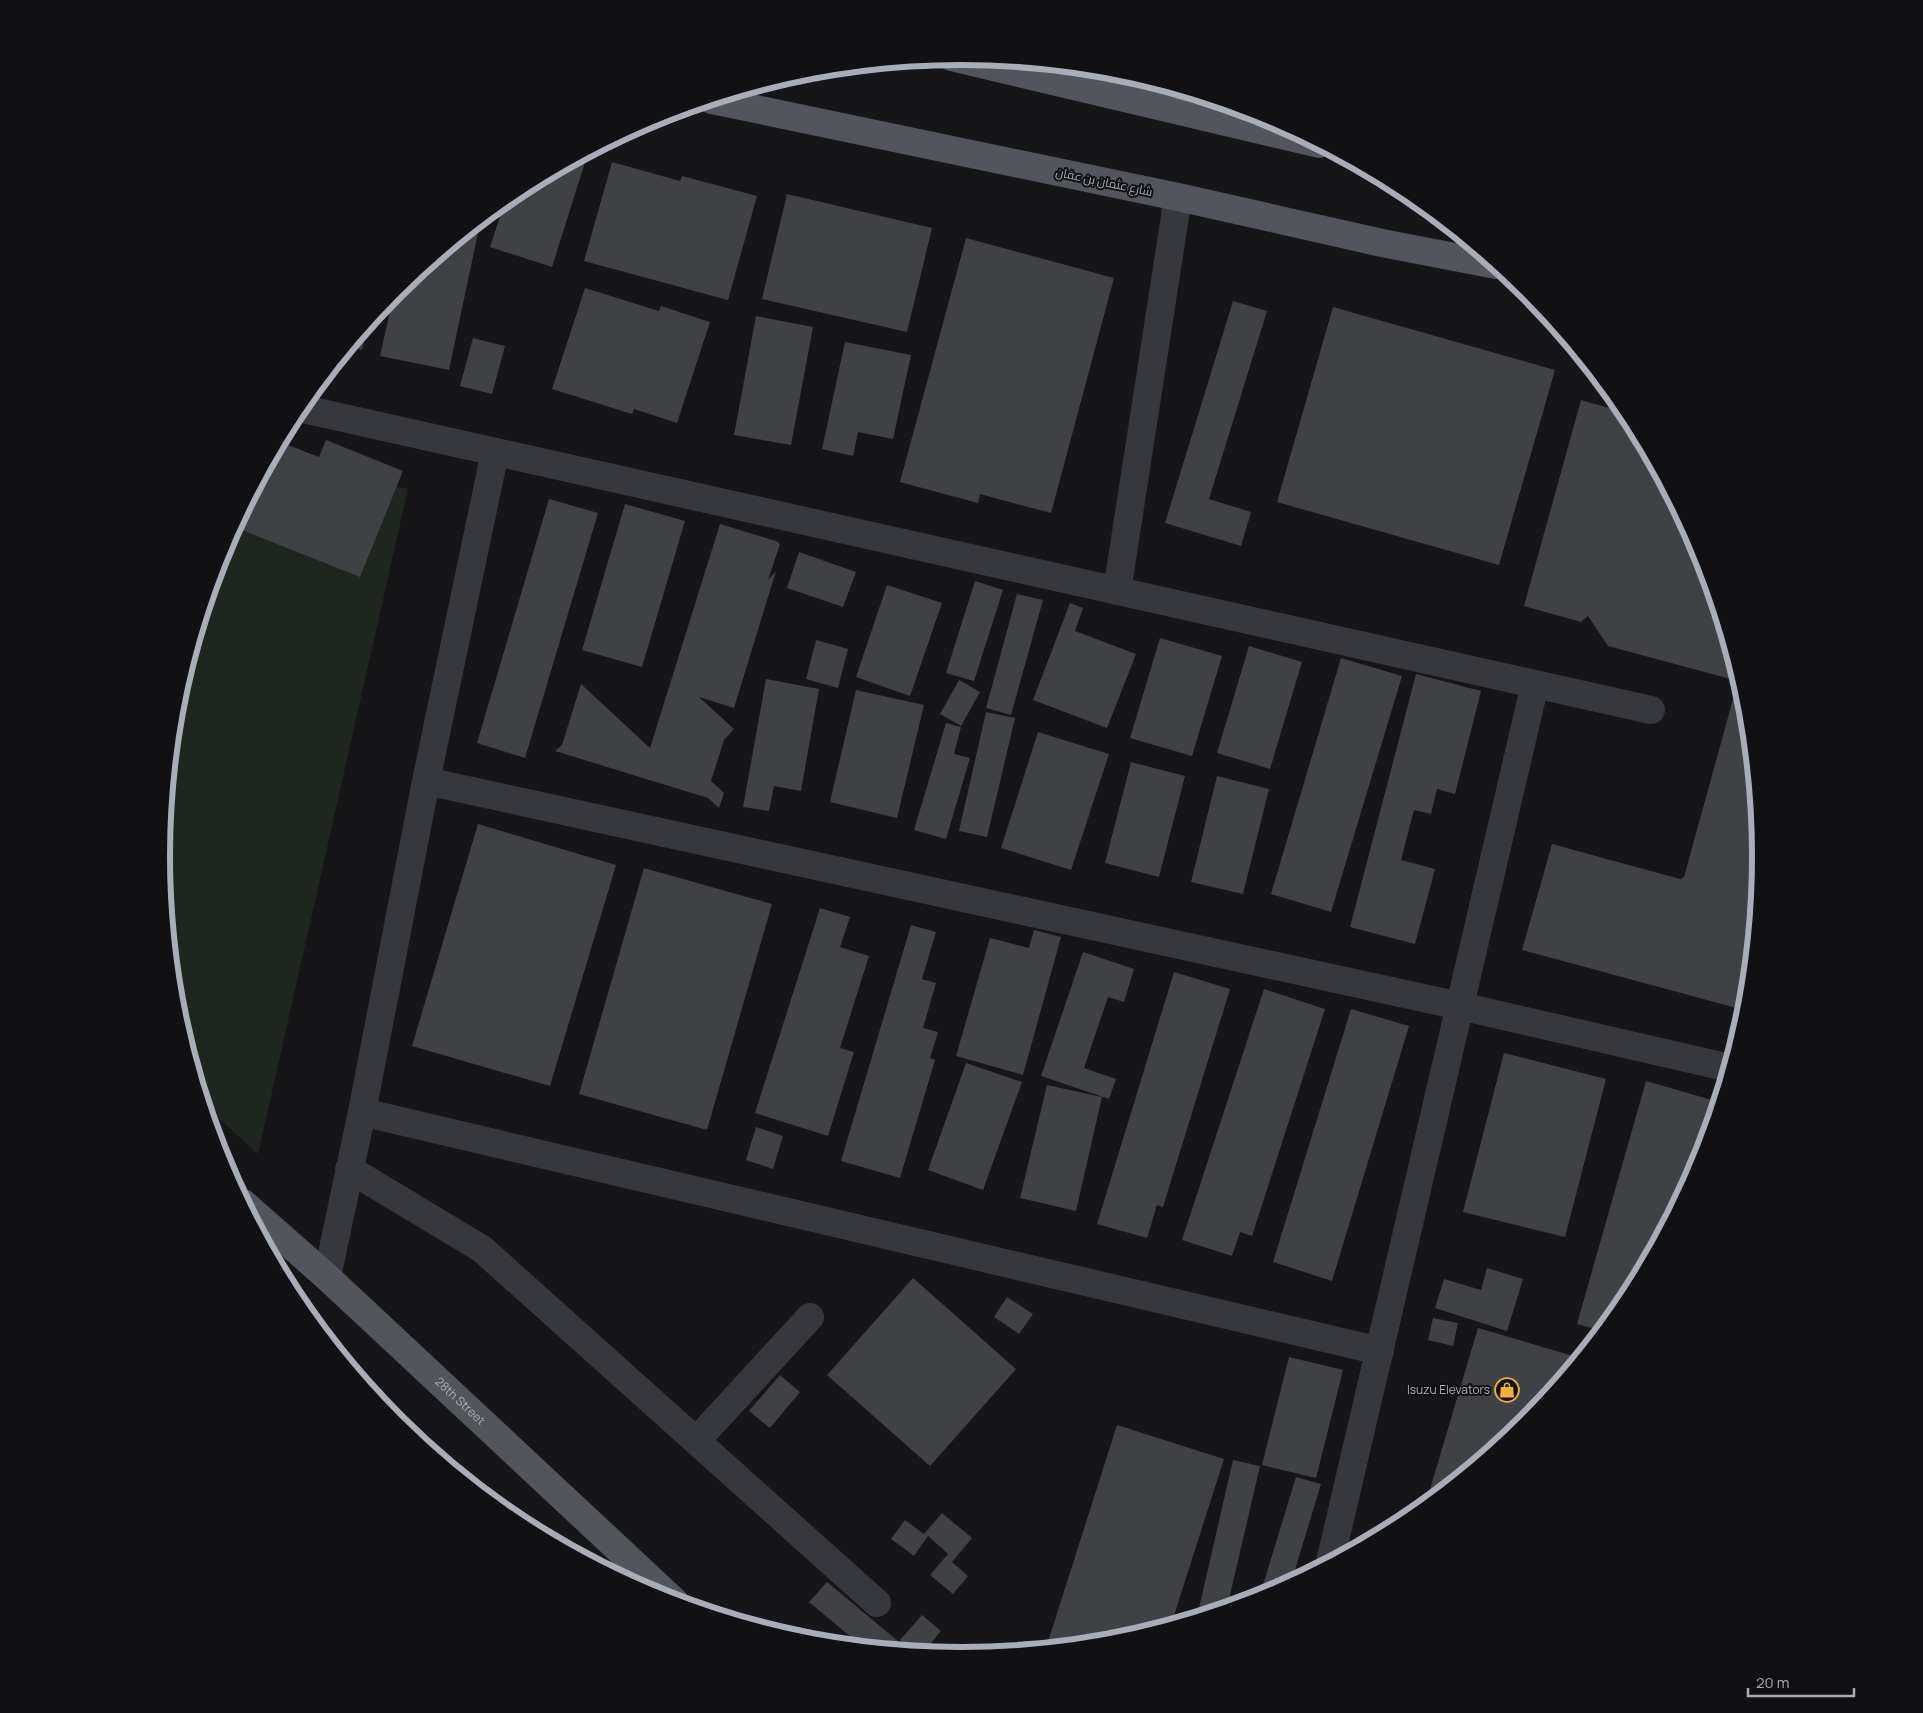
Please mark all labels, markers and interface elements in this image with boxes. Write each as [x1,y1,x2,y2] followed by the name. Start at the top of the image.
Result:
[1054,163,1154,200] street label: شارع عثمان بن عفان
[431,1373,490,1429] street label: 28th Street
[1494,1377,1520,1403] shop icon: Isuzu Elevators
[1407,1381,1490,1398] place label: Isuzu Elevators
[1748,1666,1854,1698] scale bar
[1756,1672,1789,1693] text: 20 m

